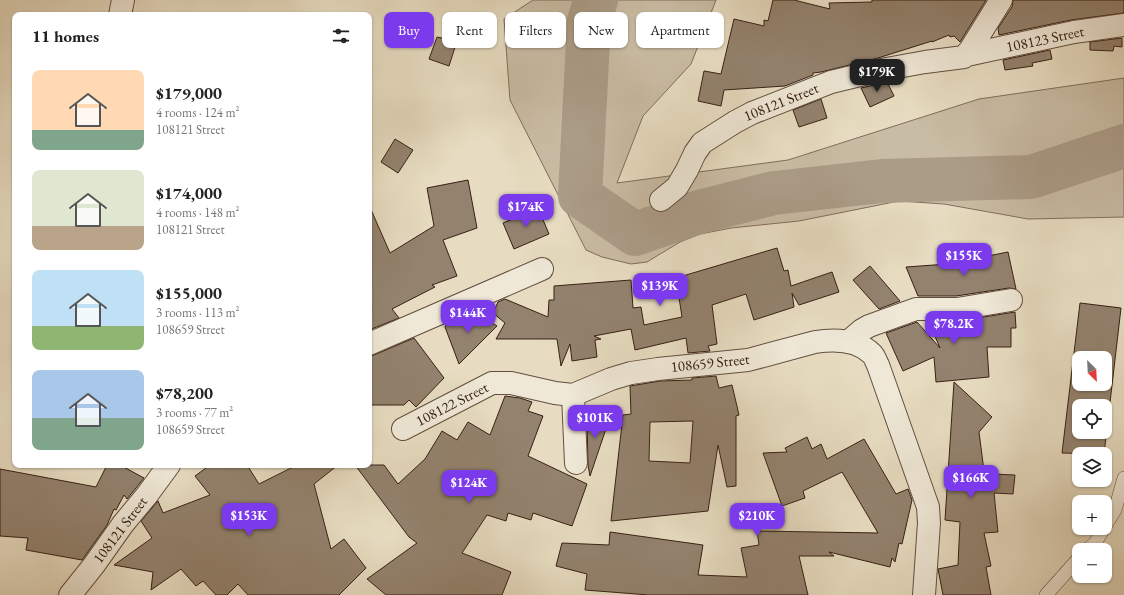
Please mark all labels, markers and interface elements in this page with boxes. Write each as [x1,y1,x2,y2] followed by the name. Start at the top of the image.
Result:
[384,12,434,48] chip: Buy
[442,12,497,48] chip: Rent
[505,12,566,48] chip: Filters
[574,12,628,48] chip: New
[636,12,724,48] chip: Apartment
[1004,21,1086,56] street label: 108123 Street
[32,25,99,47] text: 11 homes
[330,25,352,47] icon: filters
[849,59,905,93] pin: $179K
[859,63,895,80] text: $179K
[741,78,821,125] street label: 108121 Street
[156,82,222,104] text: $179,000
[64,86,112,134] icon: home
[156,104,240,121] text: 4 rooms · 124 m²
[156,121,225,138] text: 108121 Street
[156,182,222,204] text: $174,000
[64,186,112,234] icon: home
[498,194,554,228] pin: $174K
[508,198,544,215] text: $174K
[156,204,240,221] text: 4 rooms · 148 m²
[156,221,225,238] text: 108121 Street
[936,243,992,277] pin: $155K
[946,247,982,264] text: $155K
[632,273,688,307] pin: $139K
[642,277,678,294] text: $139K
[156,282,222,304] text: $155,000
[64,286,112,334] icon: home
[440,300,496,334] pin: $144K
[156,304,240,321] text: 3 rooms · 113 m²
[450,304,486,321] text: $144K
[921,311,987,345] pin: $78.2K
[934,315,974,332] text: $78.2K
[156,321,225,338] text: 108659 Street
[670,349,751,376] street label: 108659 Street
[1072,351,1112,391] north arrow
[1072,351,1112,583] map controls
[412,377,492,430] street label: 108122 Street
[156,382,213,404] text: $78,200
[64,386,112,434] icon: home
[1072,399,1112,439] button: locate
[156,404,233,421] text: 3 rooms · 77 m²
[567,405,623,439] pin: $101K
[577,409,613,426] text: $101K
[156,421,225,438] text: 108659 Street
[1072,447,1112,487] button: layers
[943,465,999,499] pin: $166K
[953,469,989,486] text: $166K
[441,470,497,504] pin: $124K
[451,474,487,491] text: $124K
[88,492,151,567] street label: 108121 Street
[1072,495,1112,535] button: +
[221,503,277,537] pin: $153K
[729,503,785,537] pin: $210K
[231,507,267,524] text: $153K
[739,507,775,524] text: $210K
[1072,543,1112,583] button: −

